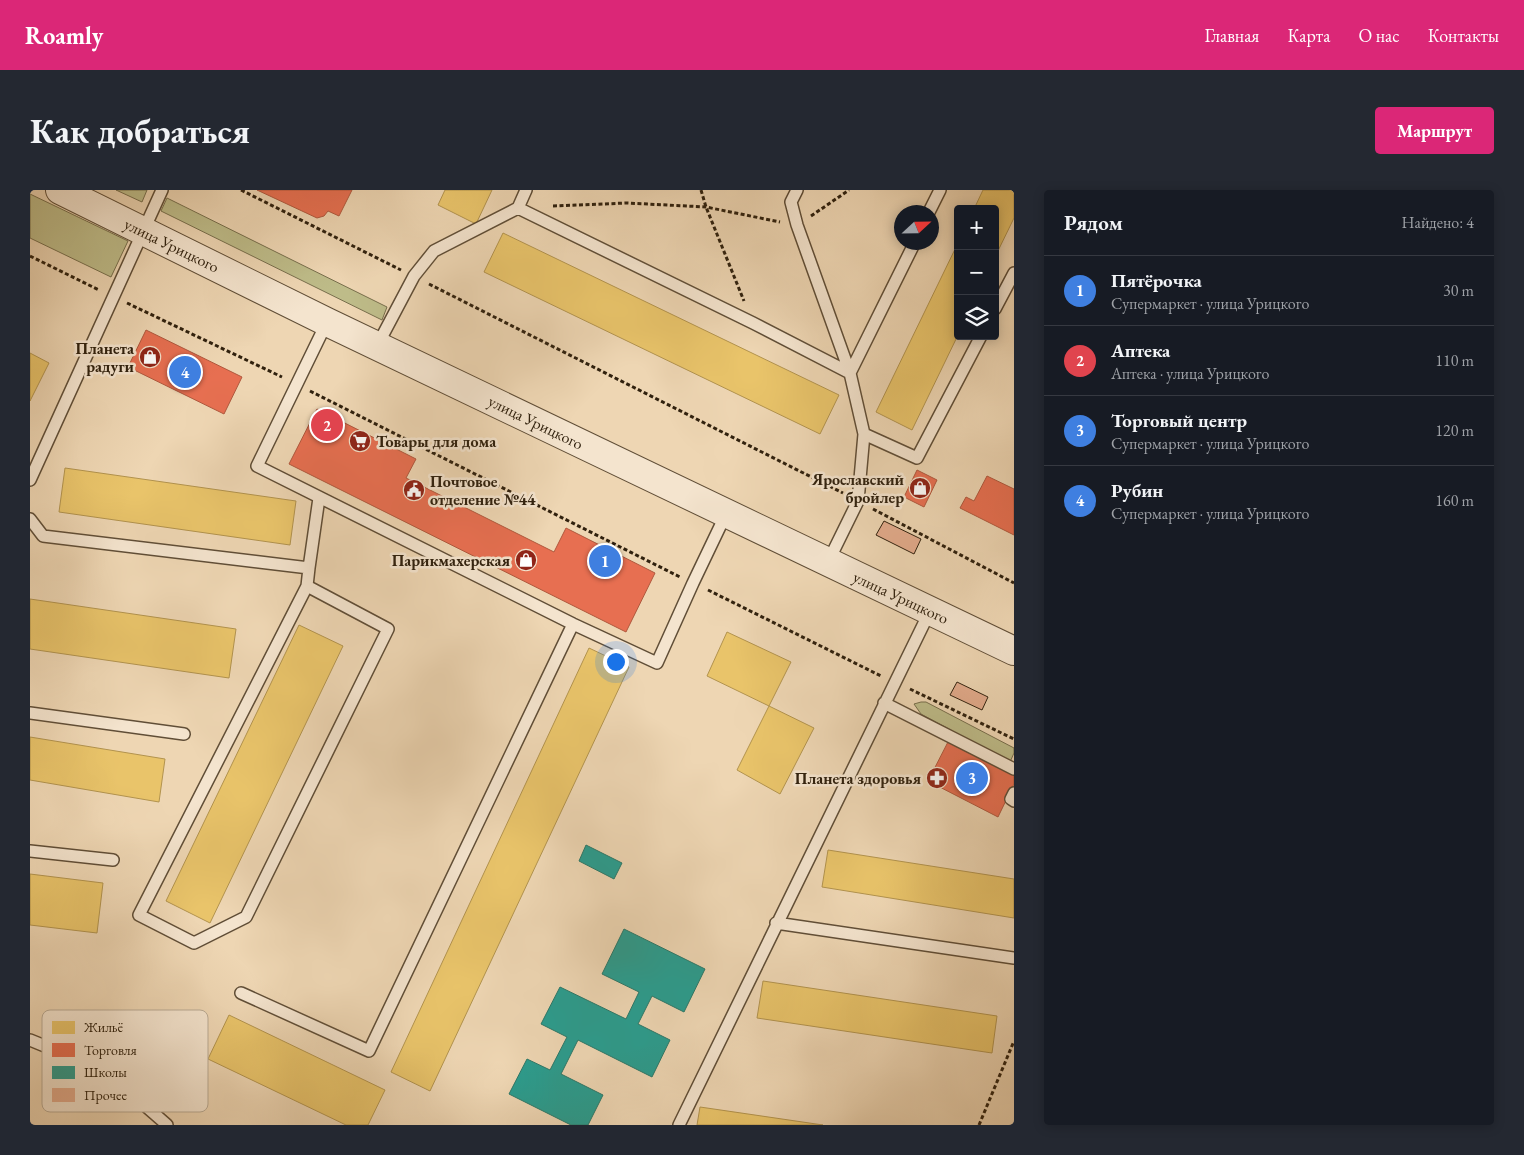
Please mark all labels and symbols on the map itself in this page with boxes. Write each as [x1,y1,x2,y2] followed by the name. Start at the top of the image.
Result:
[894,205,939,250] north arrow
[121,213,223,278] street label: улица Урицкого
[75,338,135,377] place label: Планета радуги
[138,345,162,369] shop icon: Планета радуги
[169,353,201,391] pin: 4
[485,390,587,455] street label: улица Урицкого
[311,406,343,444] pin: 2
[348,429,372,453] supermarket icon: Товары для дома
[376,431,497,452] place label: Товары для дома
[811,469,905,508] place label: Ярославский бройлер
[430,471,536,510] place label: Почтовое отделение №44
[908,476,932,500] shop icon: Ярославский бройлер
[402,478,426,502] public building icon: Почтовое отделение №44
[589,542,621,580] pin: 1
[514,548,538,572] shop icon: Парикмахерская
[392,550,510,571] place label: Парикмахерская
[850,566,952,629] street label: улица Урицкого
[603,649,629,675] your location
[956,759,988,797] pin: 3
[925,766,949,790] pharmacy icon: Планета здоровья
[795,768,921,789] place label: Планета здоровья
[42,1010,208,1112] legend
[83,1018,124,1036] text: Жильё
[84,1041,137,1059] text: Торговля
[84,1063,127,1081] text: Школы
[84,1086,127,1104] text: Прочее

